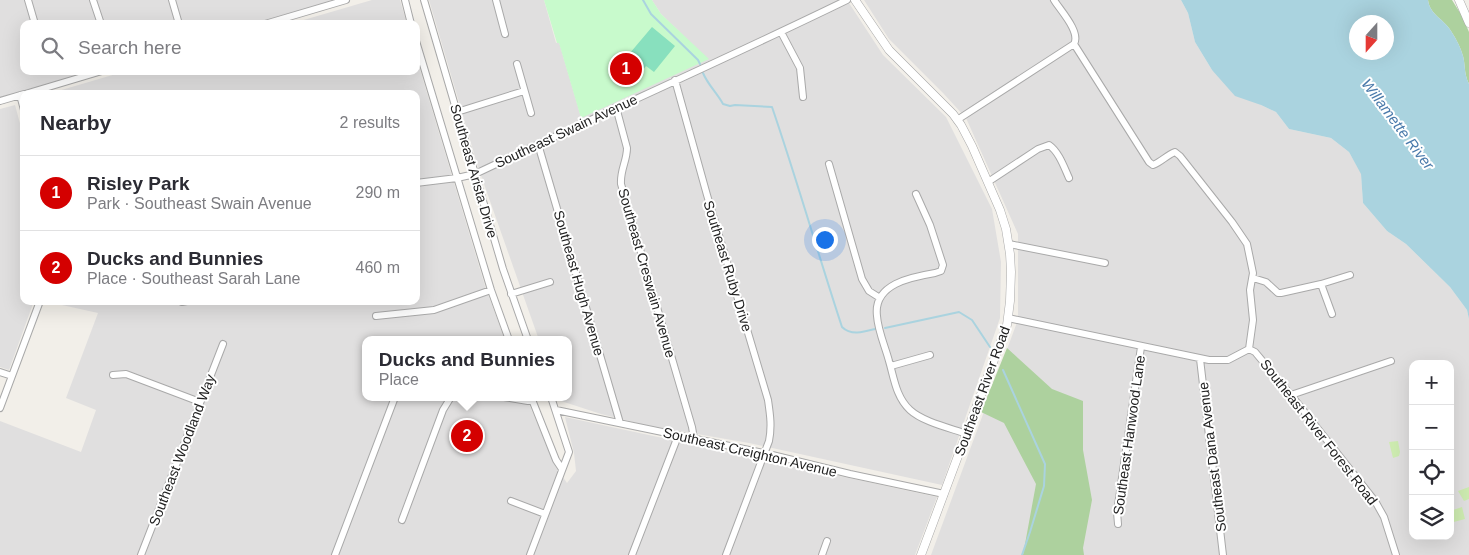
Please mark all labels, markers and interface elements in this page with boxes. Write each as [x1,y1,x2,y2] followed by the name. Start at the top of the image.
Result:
[1349,15,1394,60] north arrow
[20,20,420,75] search box
[38,34,66,62] icon: search
[78,37,182,58] text: Search here
[610,50,642,88] pin: 1
[1358,75,1438,173] water label: Willamette River
[492,91,640,171] street label: Southeast Swain Avenue
[447,102,501,240] street label: Southeast Arista Drive
[40,111,111,134] text: Nearby
[340,114,400,131] text: 2 results
[87,173,189,194] text: Risley Park
[52,184,60,201] text: 1
[356,184,400,201] text: 290 m
[615,186,679,360] street label: Southeast Creswain Avenue
[87,195,312,212] text: Park · Southeast Swain Avenue
[700,199,756,334] street label: Southeast Ruby Drive
[551,208,608,358] street label: Southeast Hugh Avenue
[812,227,838,253] your location
[87,248,263,269] text: Ducks and Bunnies
[52,259,60,276] text: 2
[356,259,400,276] text: 460 m
[87,270,300,287] text: Place · Southeast Sarah Lane
[951,324,1013,458] street label: Southeast River Road
[362,336,572,401] popup
[379,349,555,370] text: Ducks and Bunnies
[1110,354,1148,516] street label: Southeast Hanwood Lane
[1257,356,1381,508] street label: Southeast River Forest Road
[1409,360,1454,540] map controls
[1409,360,1454,405] button: +
[379,371,419,388] text: Place
[146,372,218,528] street label: Southeast Woodland Way
[1195,381,1229,533] street label: Southeast Dana Avenue
[1409,405,1454,450] button: −
[451,417,483,455] pin: 2
[661,424,839,480] street label: Southeast Creighton Avenue
[1409,450,1454,495] button: locate
[1409,495,1454,540] button: layers

